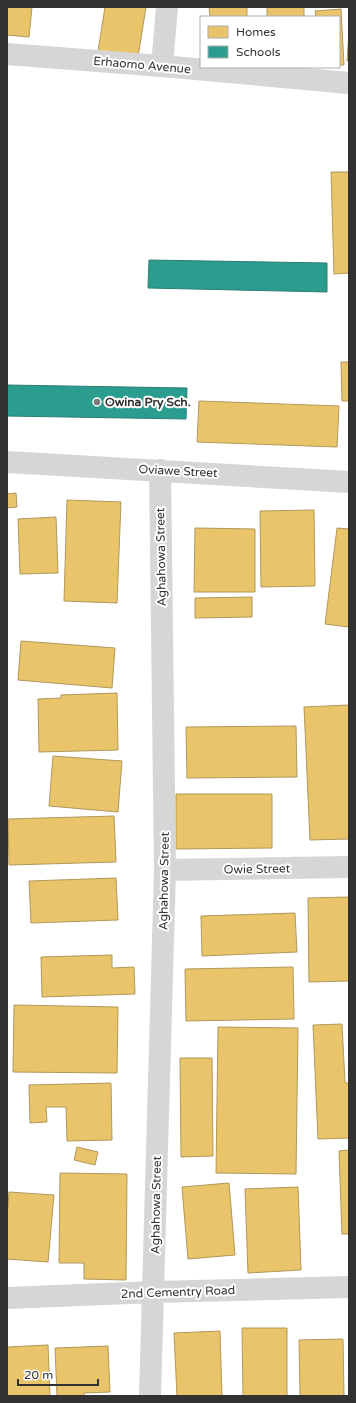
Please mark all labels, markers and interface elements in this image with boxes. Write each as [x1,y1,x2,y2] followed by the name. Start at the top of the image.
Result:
[200,16,340,68] legend
[236,25,276,39] text: Homes
[236,45,281,59] text: Schools
[93,54,192,76] street label: Erhaomo Avenue
[105,395,191,410] place label: Owina Pry Sch.
[92,397,102,407] marker: Owina Pry Sch.
[138,462,218,480] street label: Oviawe Street
[153,507,169,606] street label: Aghahowa Street
[156,831,172,930] street label: Aghahowa Street
[224,861,291,877] street label: Owie Street
[148,1155,164,1254] street label: Aghahowa Street
[121,1283,235,1301] street label: 2nd Cementry Road
[18,1361,98,1387] scale bar
[24,1368,53,1382] text: 20 m

